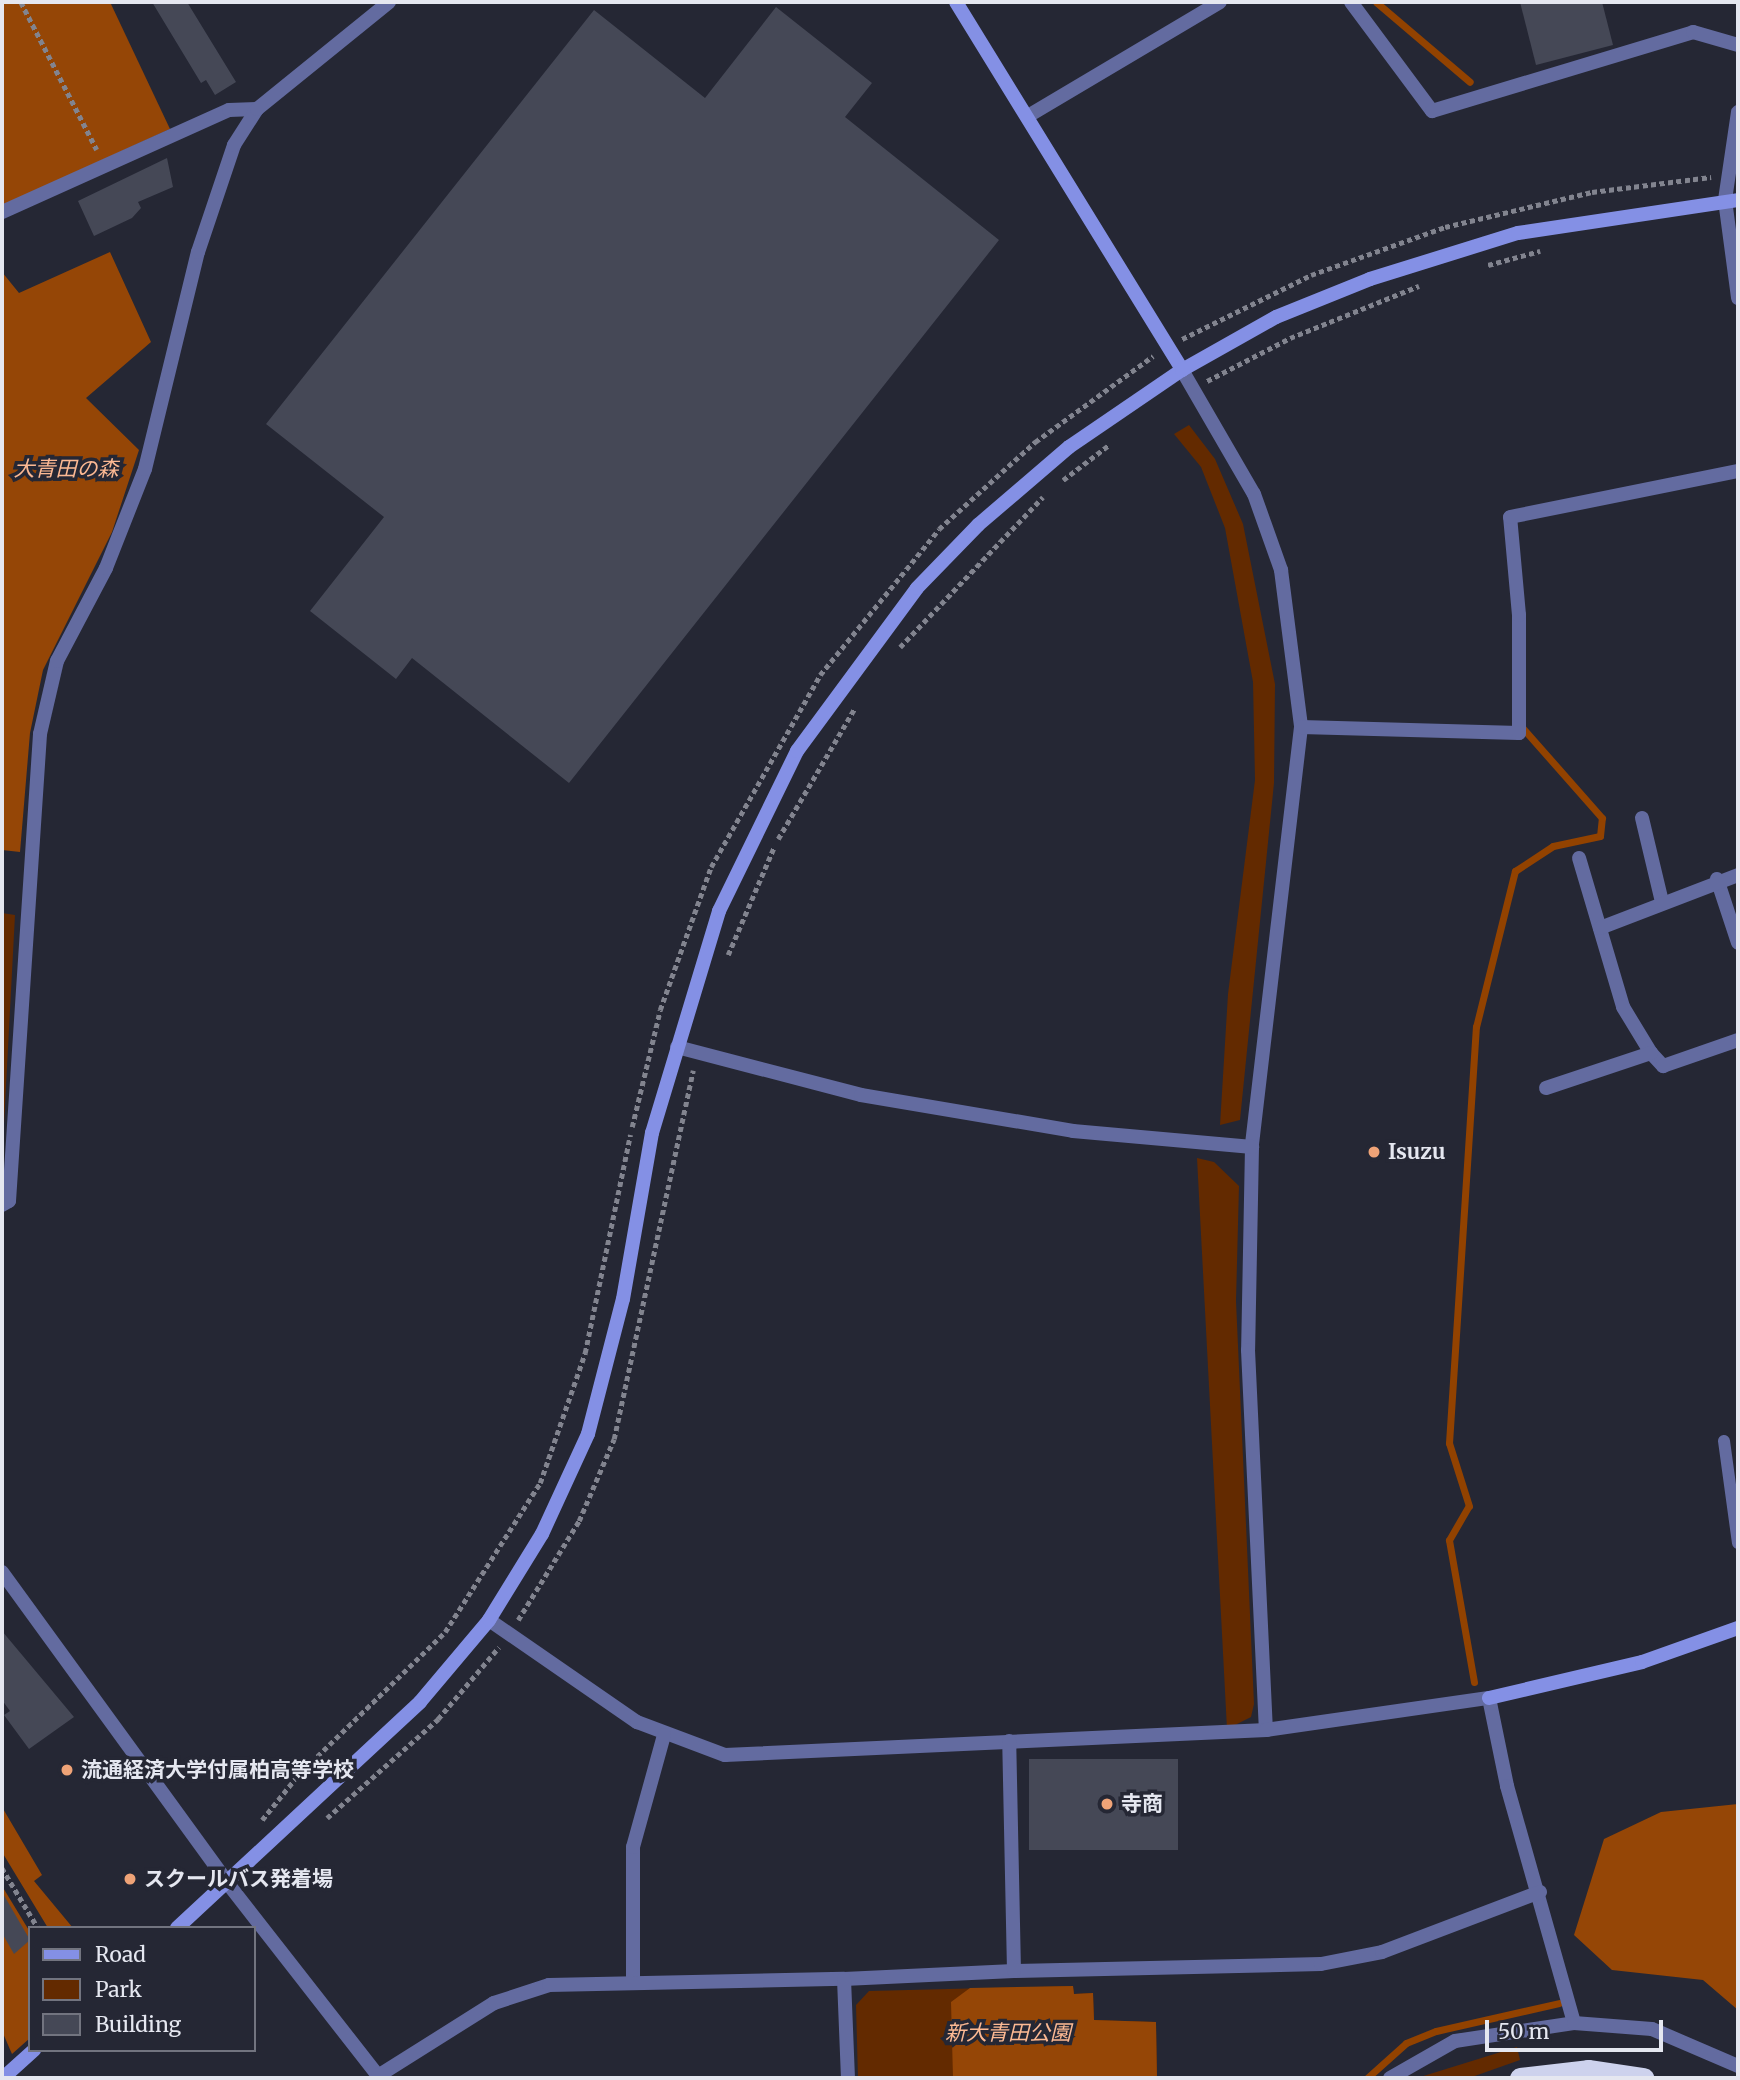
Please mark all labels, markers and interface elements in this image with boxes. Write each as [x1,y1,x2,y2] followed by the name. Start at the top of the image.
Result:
[14,456,118,482] park label: 大青田の森
[1388,1139,1445,1165] place label: Isuzu
[1366,1144,1382,1160] marker: Isuzu
[81,1757,354,1783] place label: 流通経済大学付属柏高等学校
[59,1762,75,1778] marker: 流通経済大学付属柏高等学校
[1121,1791,1163,1817] place label: 寺商
[1099,1796,1115,1812] marker: 寺商
[144,1866,333,1892] place label: スクールバス発着場
[122,1871,138,1887] marker: スクールバス発着場
[28,1926,256,2052] legend
[95,1941,146,1968] text: Road
[95,1976,142,2003] text: Park
[1488,2007,1666,2050] scale bar
[95,2011,181,2038] text: Building
[1498,2018,1549,2045] text: 50 m
[945,2020,1071,2046] park label: 新大青田公園

